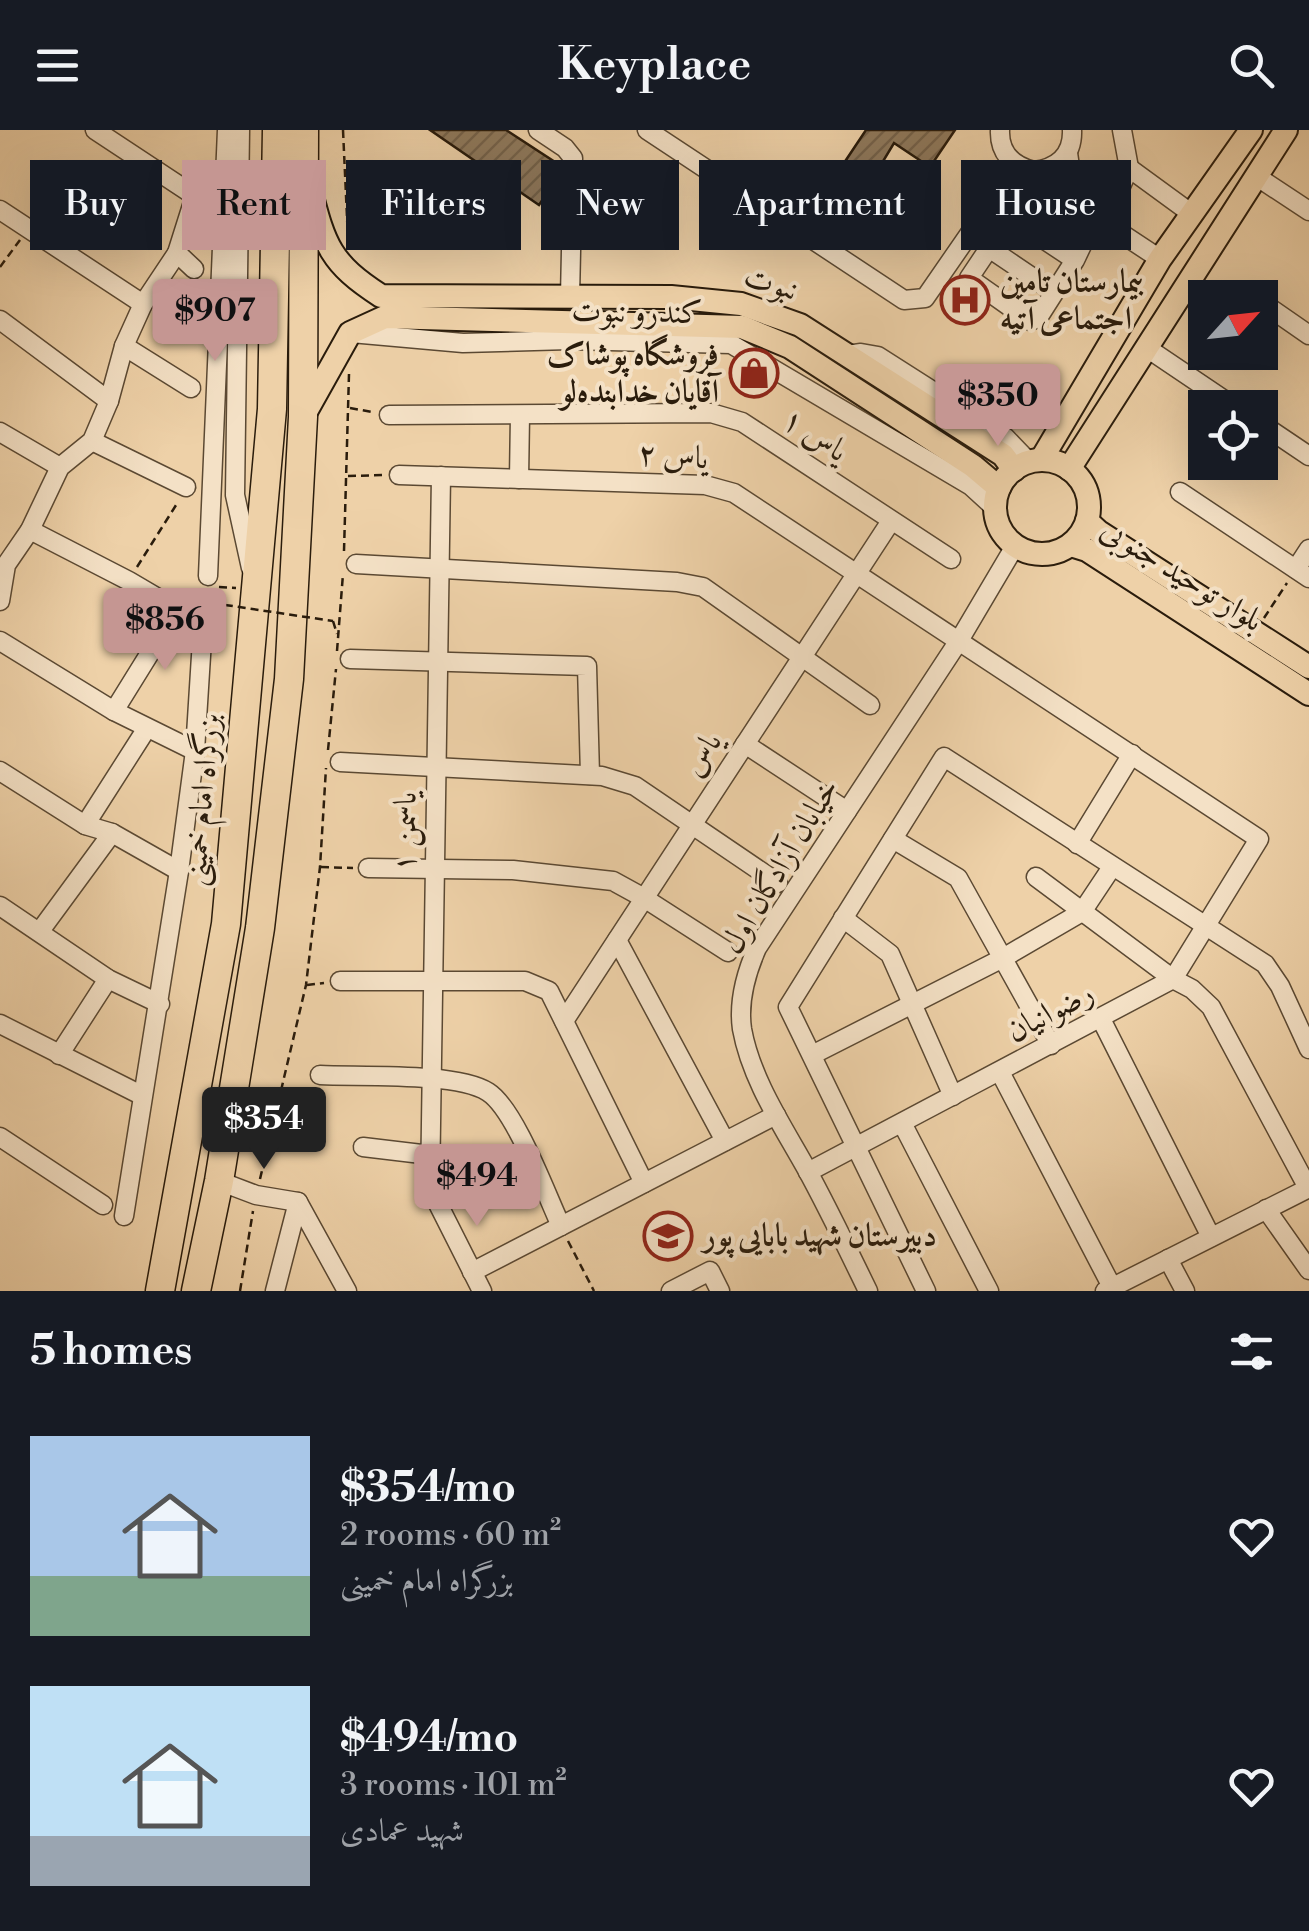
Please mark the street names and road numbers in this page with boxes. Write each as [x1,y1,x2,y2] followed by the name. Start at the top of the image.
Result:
[739,256,803,310] street label: نبوت
[571,291,703,333] street label: کندرو نبوت
[775,399,857,472] street label: یاس ۱
[636,434,711,479] street label: یاس ۲
[1092,509,1271,642] street label: بلوار توحید جنوبی
[173,711,236,889] street label: بزرگراه امام خمینی
[673,723,732,784] street label: یاس
[712,771,848,961] street label: خیابان آزادگان اول
[384,789,427,873] street label: یاسمن ۱
[1000,973,1100,1051] street label: رضوانیان

